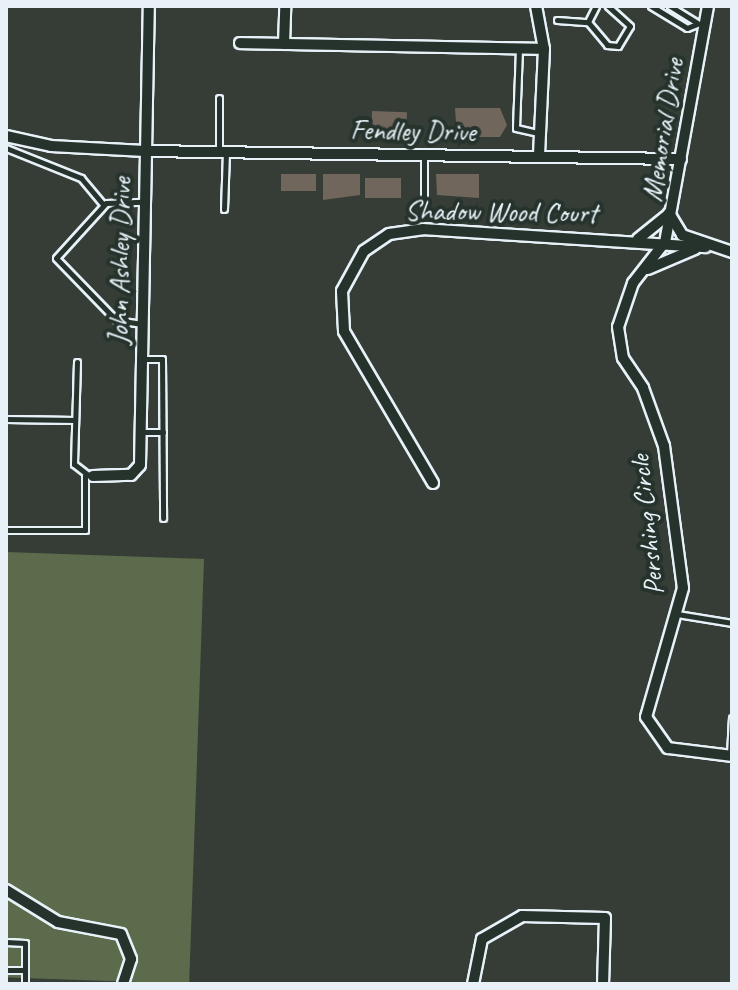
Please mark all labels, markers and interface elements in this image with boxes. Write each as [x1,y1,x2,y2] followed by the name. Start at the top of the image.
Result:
[635,56,691,204] street label: Memorial Drive
[350,113,476,149] street label: Fendley Drive
[102,177,138,345] street label: John Ashley Drive
[405,194,597,230] street label: Shadow Wood Court
[623,453,671,597] street label: Pershing Circle

